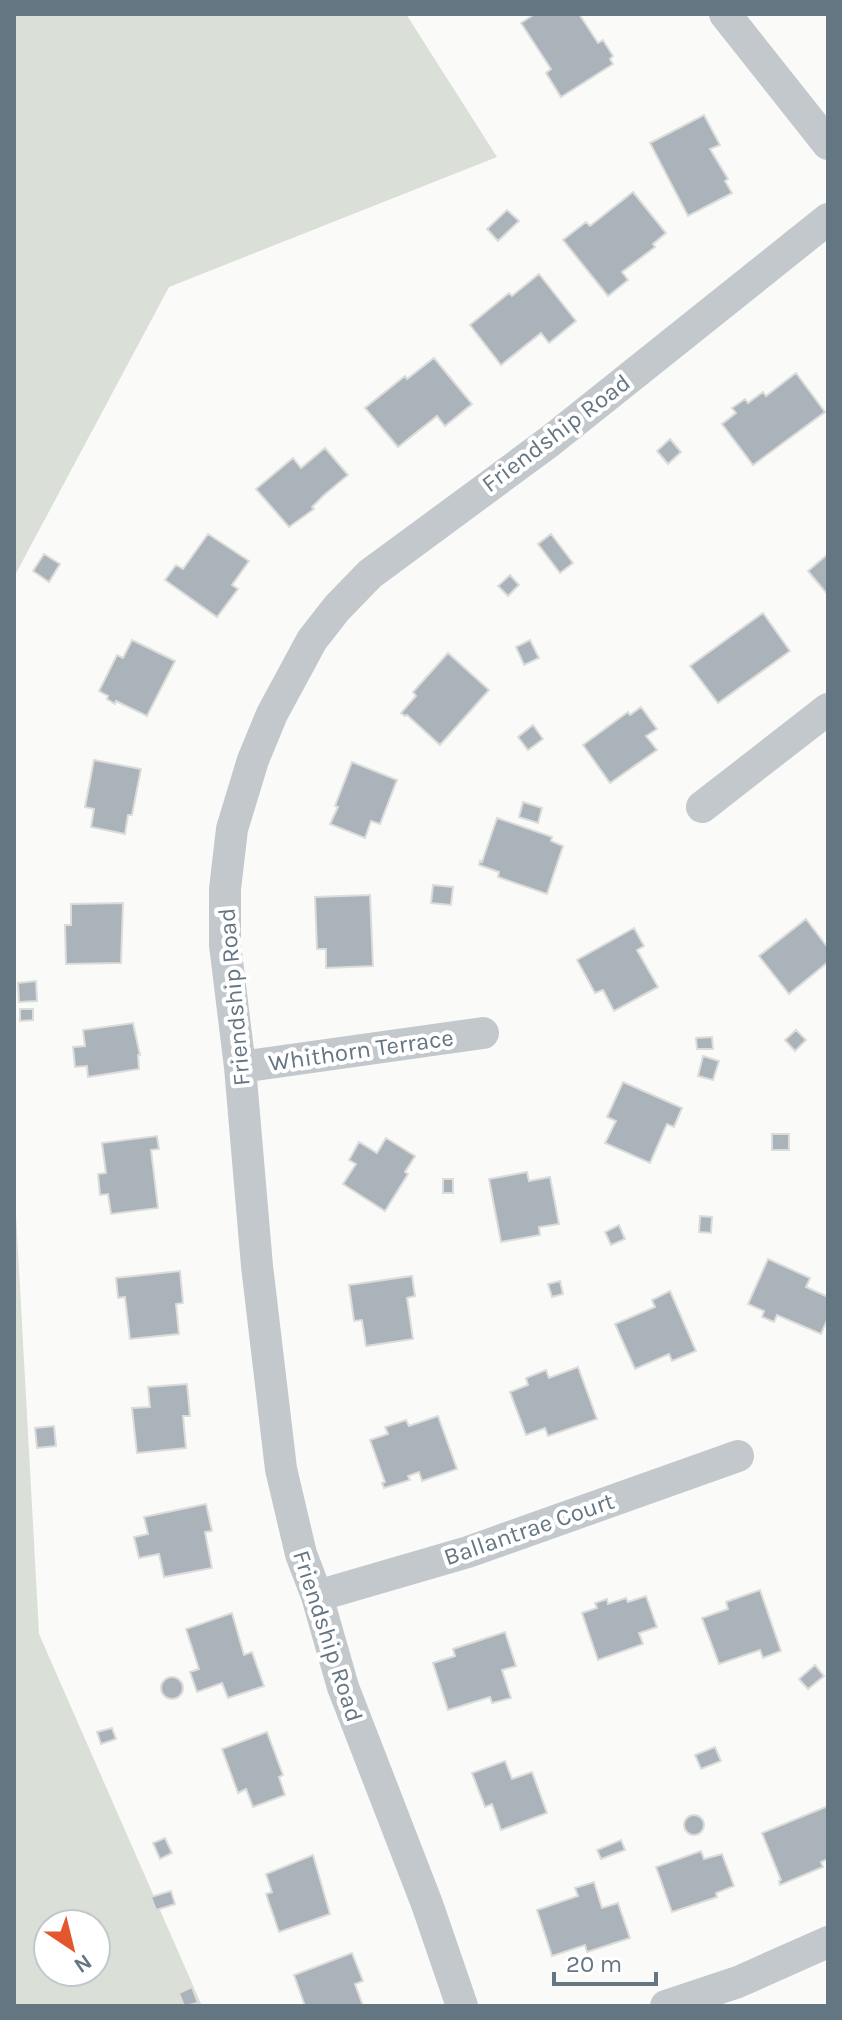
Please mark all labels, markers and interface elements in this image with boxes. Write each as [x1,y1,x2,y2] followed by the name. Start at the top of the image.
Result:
[476,368,636,498] street label: Friendship Road
[212,907,256,1087] street label: Friendship Road
[267,1023,455,1077] street label: Whithorn Terrace
[440,1487,618,1571] street label: Ballantrae Court
[287,1547,369,1725] street label: Friendship Road
[32,1908,112,1988] north arrow
[554,1936,656,1986] scale bar
[69,1948,97,1979] text: N
[566,1950,622,1978] text: 20 m

